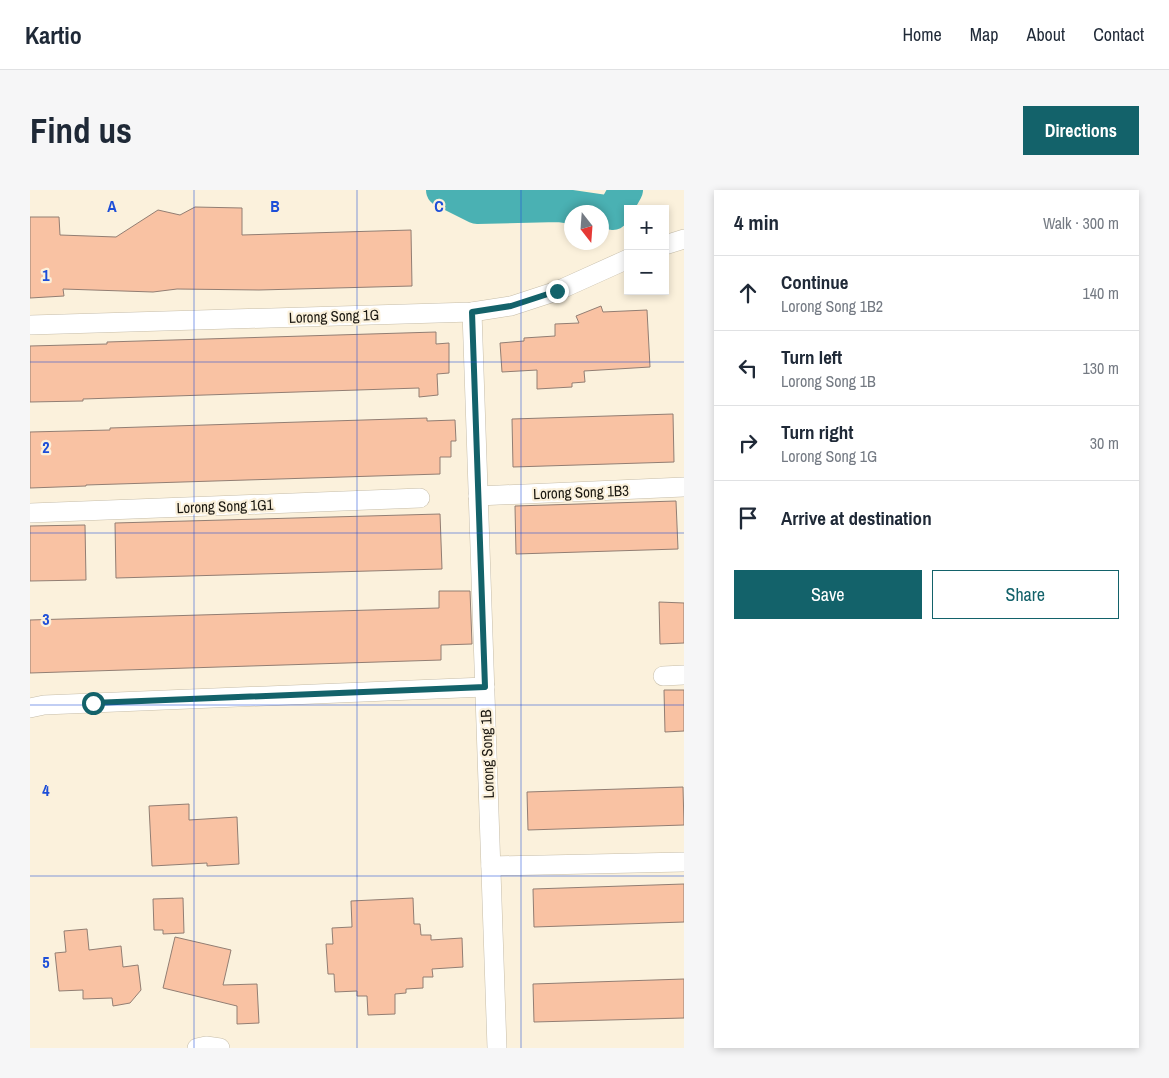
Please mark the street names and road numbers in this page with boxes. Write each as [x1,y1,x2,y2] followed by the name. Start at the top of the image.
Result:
[289,304,379,328] street label: Lorong Song 1G
[533,480,629,504] street label: Lorong Song 1B3
[176,494,274,518] street label: Lorong Song 1G1
[475,709,499,799] street label: Lorong Song 1B

